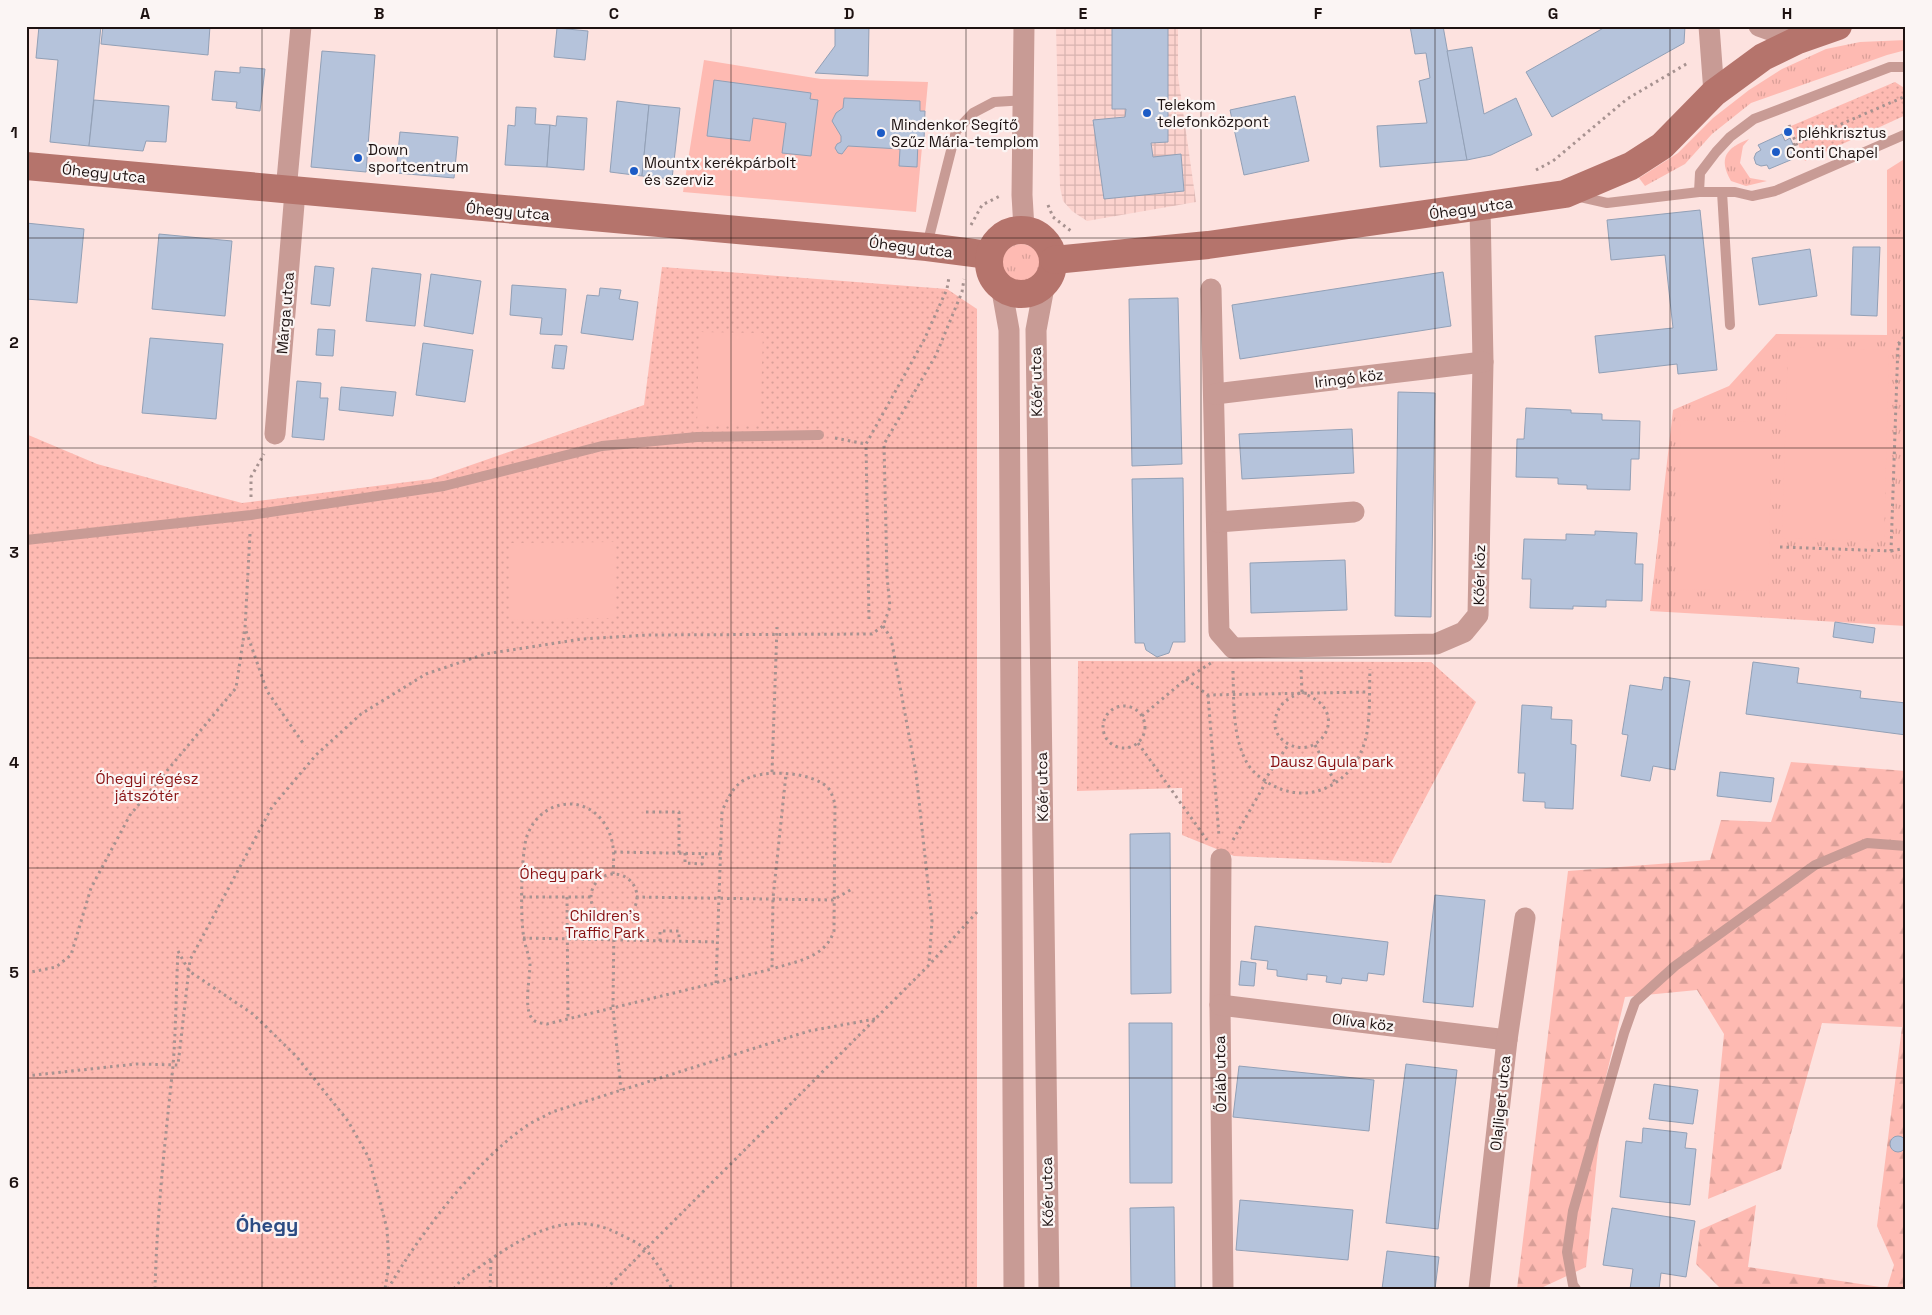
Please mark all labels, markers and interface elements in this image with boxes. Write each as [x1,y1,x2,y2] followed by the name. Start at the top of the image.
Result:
[140,3,150,24] text: A
[374,3,384,24] text: B
[609,3,619,24] text: C
[844,3,854,24] text: D
[1079,3,1088,24] text: E
[1314,3,1323,24] text: F
[1548,3,1558,24] text: G
[1782,3,1792,24] text: H
[1157,95,1269,131] place label: Telekom telefonközpont
[1141,107,1153,119] marker: Telekom telefonközpont
[891,115,1039,151] place label: Mindenkor Segítő Szűz Mária-templom
[10,122,18,143] text: 1
[1798,123,1887,142] place label: pléhkrisztus
[1782,126,1794,138] marker: pléhkrisztus
[875,127,887,139] marker: Mindenkor Segítő Szűz Mária-templom
[368,140,469,176] place label: Down sportcentrum
[1786,143,1878,162] place label: Conti Chapel
[1770,146,1782,158] marker: Conti Chapel
[352,152,364,164] marker: Down sportcentrum
[644,153,796,189] place label: Mountx kerékpárbolt és szerviz
[61,159,147,187] street label: Óhegy utca
[628,165,640,177] marker: Mountx kerékpárbolt és szerviz
[1428,193,1514,223] street label: Óhegy utca
[465,198,551,224] street label: Óhegy utca
[868,232,954,262] street label: Óhegy utca
[272,271,298,355] street label: Márga utca
[9,332,19,353] text: 2
[1026,347,1046,417] street label: Kőér utca
[1313,364,1385,392] street label: Iringó köz
[9,542,19,563] text: 3
[1469,544,1489,606] street label: Kőér köz
[9,752,19,773] text: 4
[1032,752,1052,822] street label: Kőér utca
[1270,752,1394,771] park label: Dausz Gyula park
[96,769,198,805] park label: Óhegyi régész játszótér
[520,864,602,883] park label: Óhegy park
[565,906,645,942] park label: Children's Traffic Park
[9,962,19,983] text: 5
[1331,1009,1395,1035] street label: Olíva köz
[1210,1035,1230,1113] street label: Őzláb utca
[1486,1054,1514,1152] street label: Olajliget utca
[1037,1157,1057,1227] street label: Kőér utca
[9,1172,19,1193] text: 6
[236,1212,298,1238] district label: Óhegy

